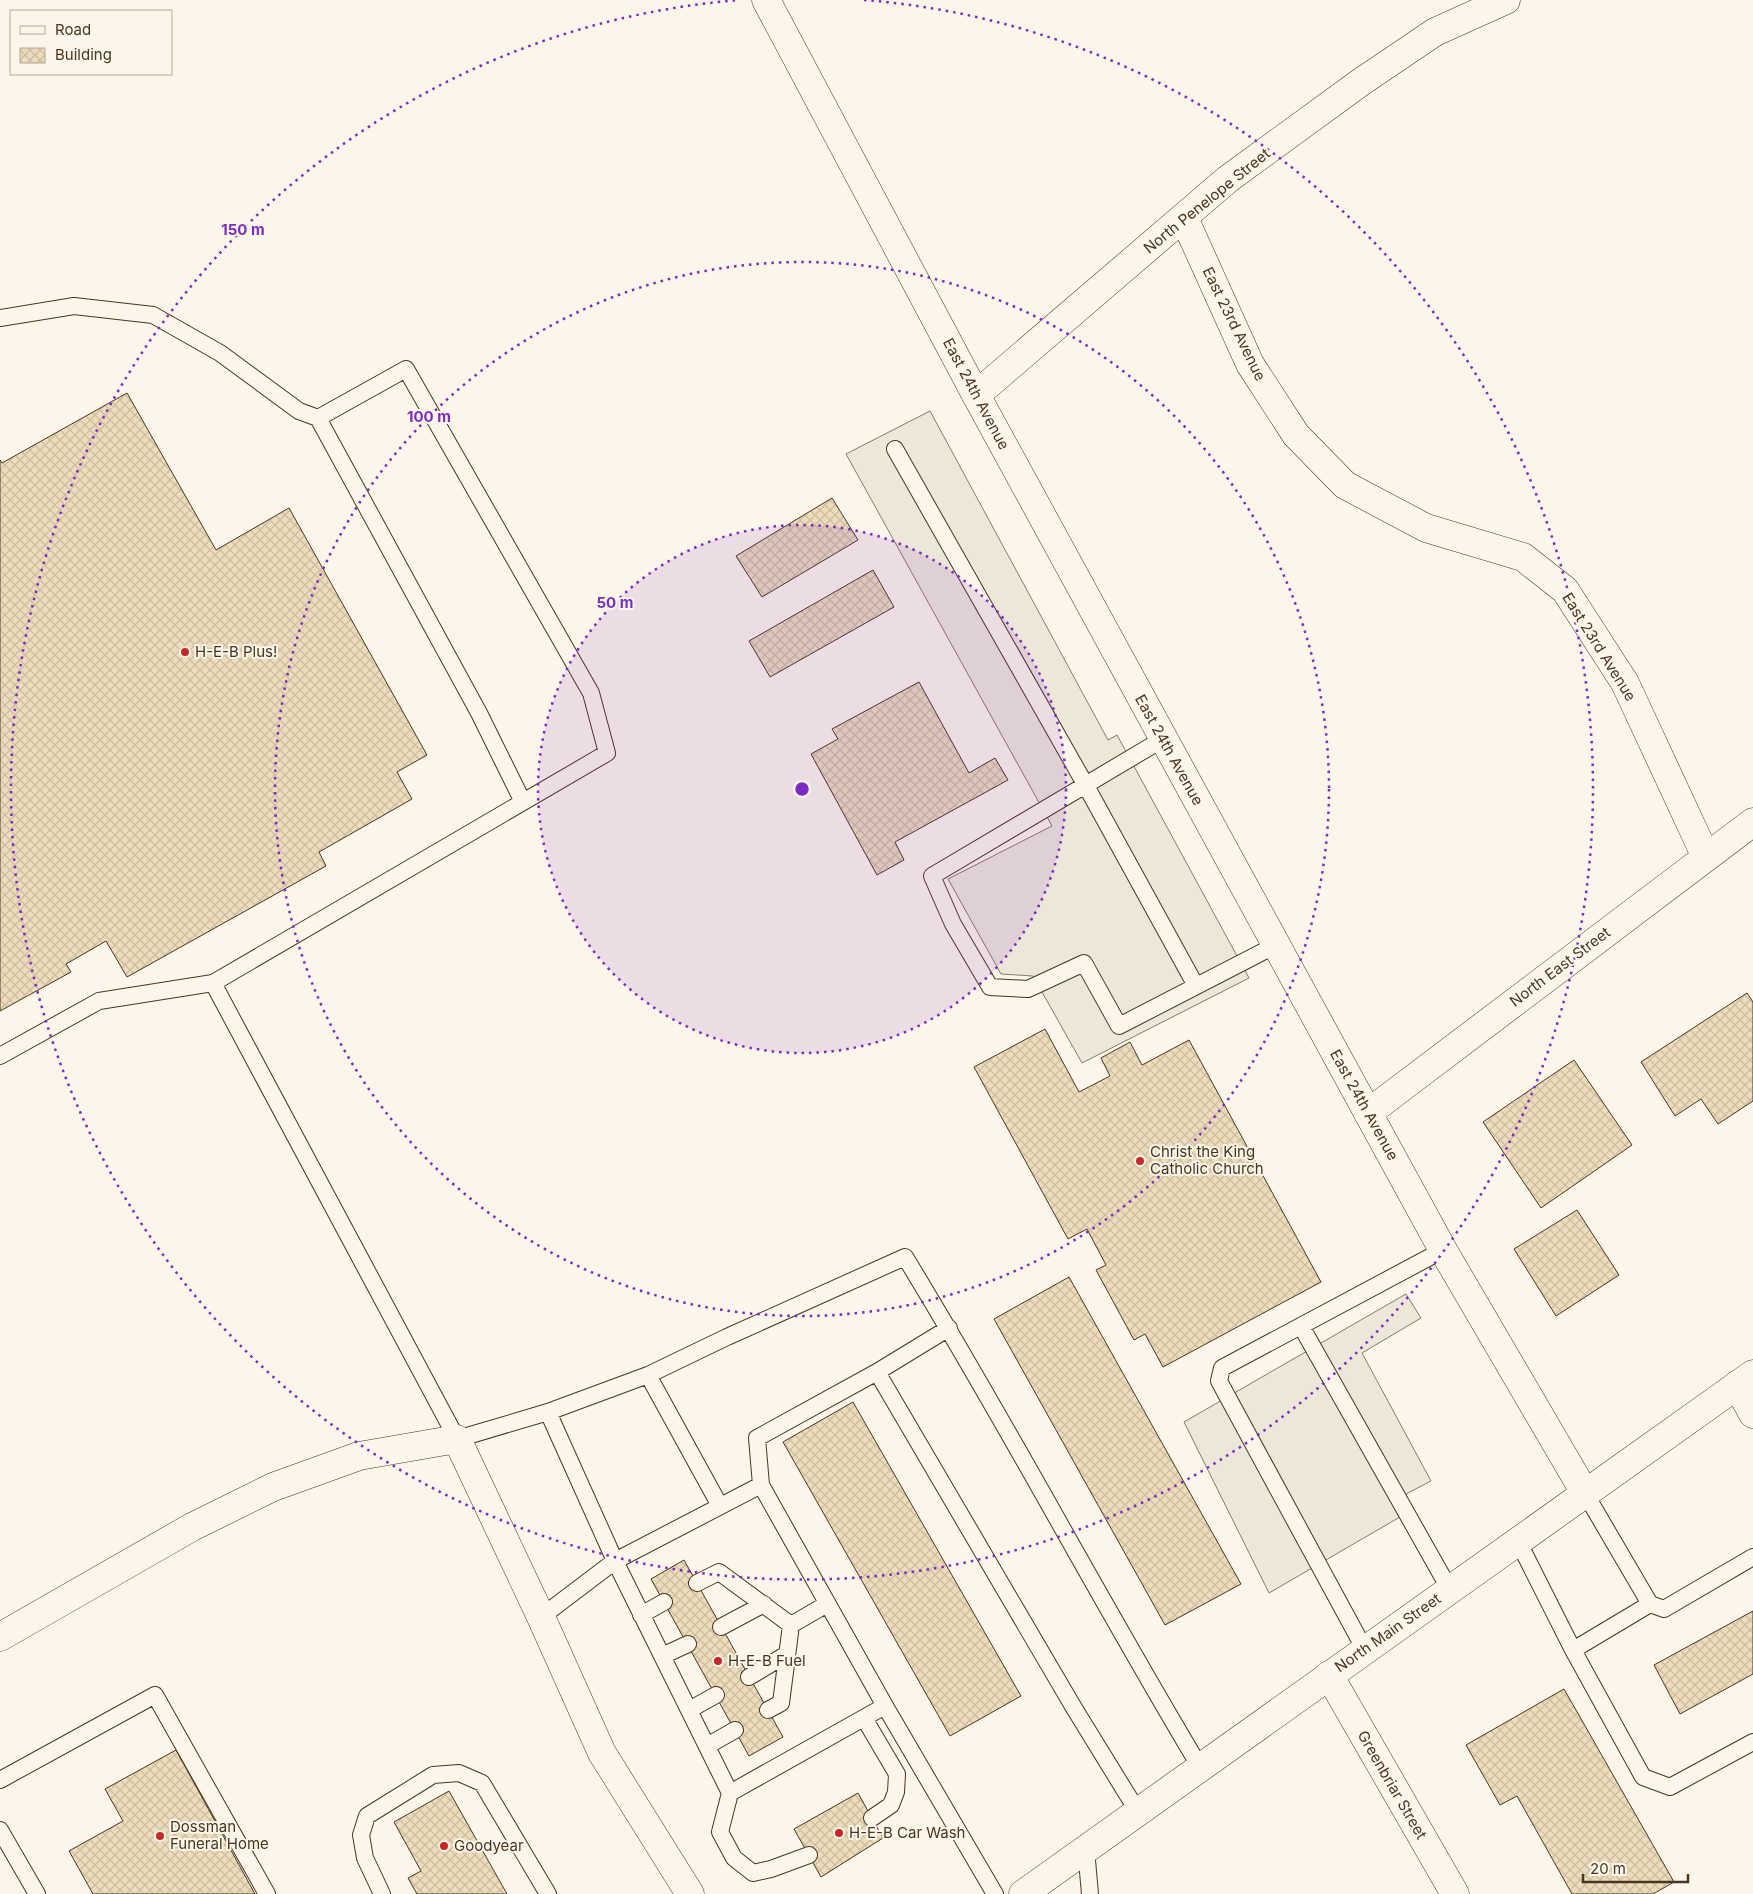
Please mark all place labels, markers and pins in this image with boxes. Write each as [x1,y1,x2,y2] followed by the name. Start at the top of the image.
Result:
[195,642,277,661] place label: H-E-B Plus!
[179,646,191,658] marker: H-E-B Plus!
[793,780,811,798] centre of rings
[1150,1142,1264,1178] place label: Christ the King Catholic Church
[1134,1155,1146,1167] marker: Christ the King Catholic Church
[728,1651,806,1670] place label: H-E-B Fuel
[712,1655,724,1667] marker: H-E-B Fuel
[170,1817,269,1853] place label: Dossman Funeral Home
[849,1823,965,1842] place label: H-E-B Car Wash
[833,1827,845,1839] marker: H-E-B Car Wash
[154,1830,166,1842] marker: Dossman Funeral Home
[454,1836,524,1855] place label: Goodyear
[438,1840,450,1852] marker: Goodyear

